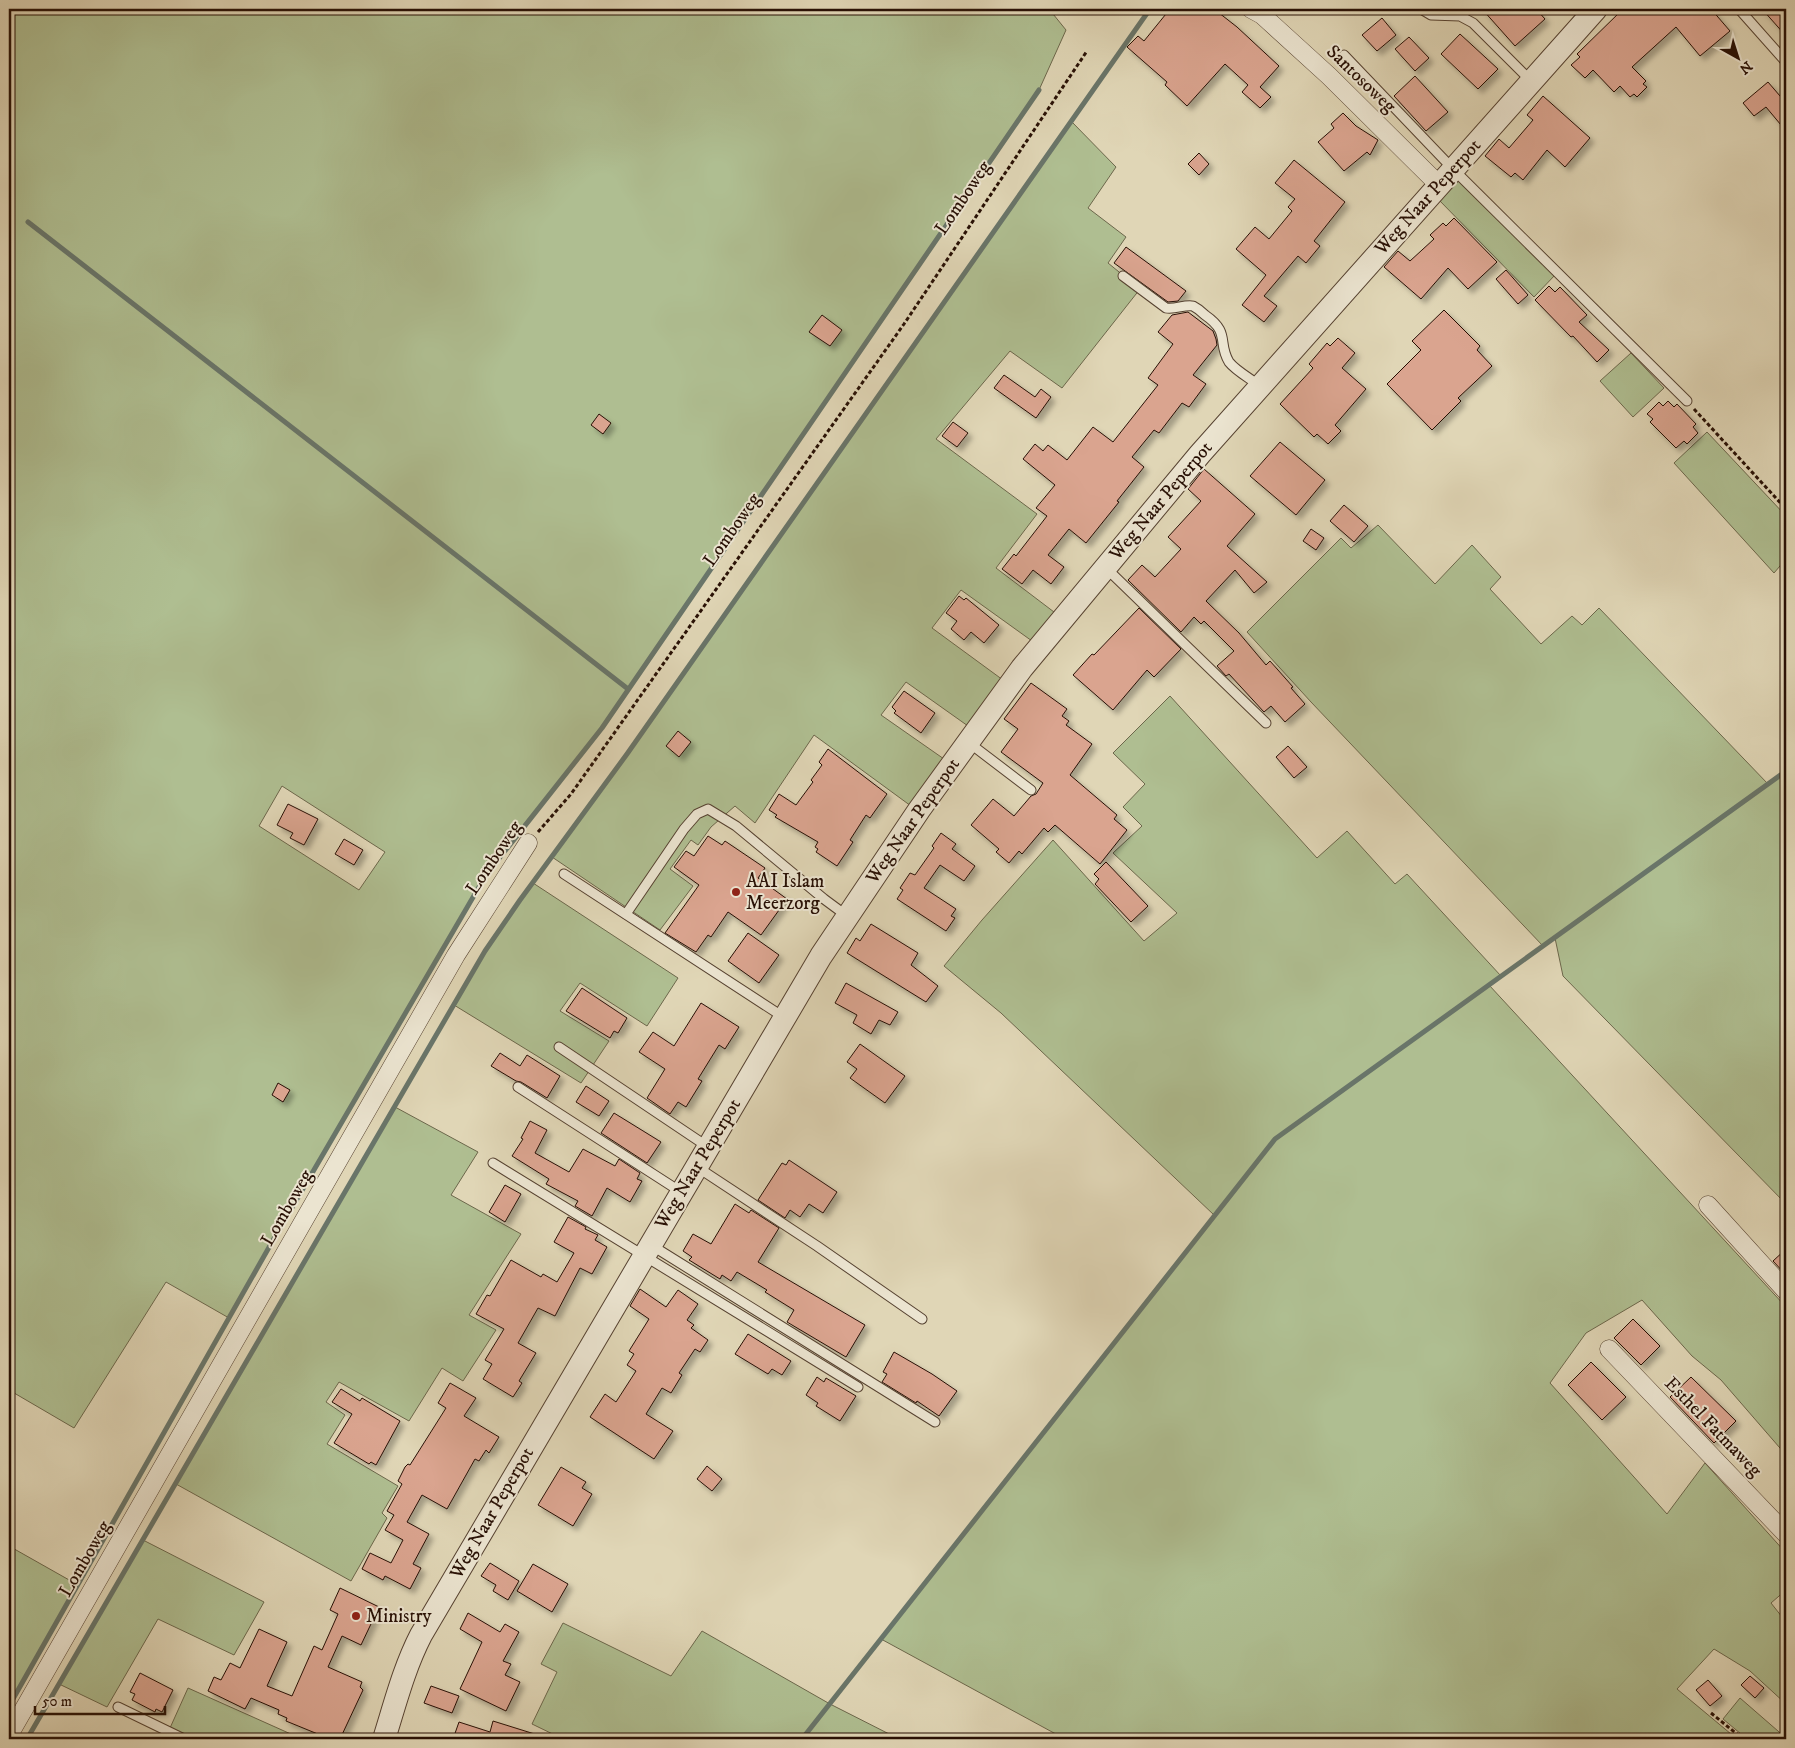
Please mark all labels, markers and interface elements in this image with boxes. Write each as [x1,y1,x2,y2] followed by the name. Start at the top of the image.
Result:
[1712,32,1762,82] north arrow
[1321,40,1401,118] street label: Santosoweg
[1735,57,1756,78] text: N
[1369,134,1486,260] street label: Weg Naar Peperpot
[930,156,997,239] street label: Lomboweg
[1104,437,1217,566] street label: Weg Naar Peperpot
[698,488,766,571] street label: Lomboweg
[861,754,965,889] street label: Weg Naar Peperpot
[461,816,528,899] street label: Lomboweg
[746,870,824,915] place label: AAI Islam Meerzorg
[730,886,742,898] marker: AAI Islam Meerzorg
[649,1095,746,1234] street label: Weg Naar Peperpot
[256,1165,318,1250] street label: Lomboweg
[1660,1372,1767,1482] street label: Esthel Fatmaweg
[445,1443,539,1584] street label: Weg Naar Peperpot
[54,1516,116,1601] street label: Lomboweg
[366,1605,433,1628] place label: Ministry
[350,1610,362,1622] marker: Ministry
[35,1683,165,1715] scale bar
[42,1692,72,1711] text: 50 m

